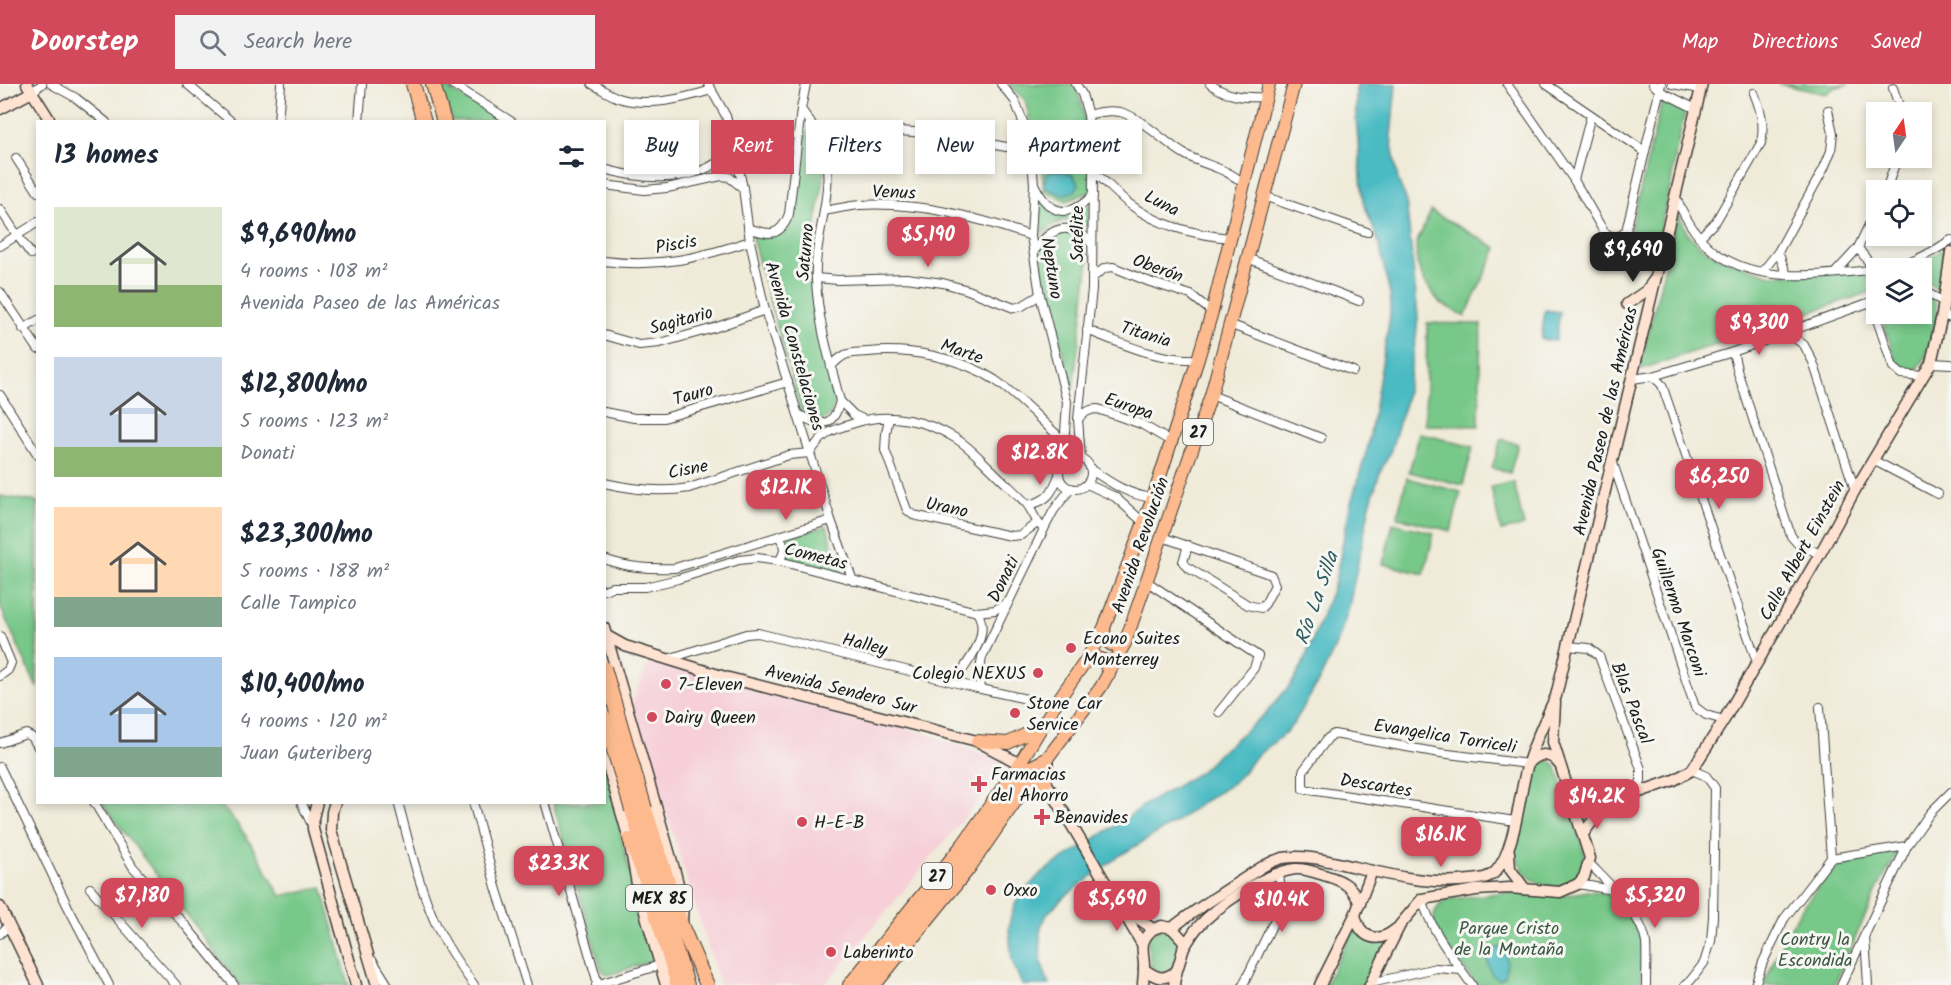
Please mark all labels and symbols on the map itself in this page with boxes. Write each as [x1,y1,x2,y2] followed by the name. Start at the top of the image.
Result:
[1866,102,1932,168] north arrow
[872,178,917,209] street label: Venus
[1138,183,1184,226] street label: Luna
[1064,206,1093,262] street label: Satélite
[879,217,977,268] pin: $5,190
[790,222,823,282] street label: Saturno
[653,228,700,263] street label: Piscis
[1584,232,1682,283] pin: $9,690
[1031,235,1070,301] street label: Neptuno
[1128,247,1187,292] street label: Oberón
[755,258,832,435] street label: Avenida Constelaciones
[646,299,716,344] street label: Sagitario
[1566,304,1647,539] street label: Avenida Paseo de las Américas
[1710,305,1808,356] pin: $9,300
[1117,314,1175,357] street label: Titania
[936,332,987,373] street label: Marte
[670,376,717,415] street label: Tauro
[1100,386,1157,429] street label: Europa
[1183,419,1213,445] road number: 27
[991,435,1089,486] pin: $12.8K
[666,452,711,489] street label: Cisne
[1670,459,1768,510] pin: $6,250
[737,470,835,521] pin: $12.1K
[1104,473,1178,618] street label: Avenida Revolución
[1752,475,1854,627] street label: Calle Albert Einstein
[923,490,971,527] street label: Urano
[781,536,851,579] street label: Cometas
[1642,544,1714,682] street label: Guillermo Marconi
[1287,546,1349,649] water label: Río La Silla
[981,551,1028,608] street label: Donati
[1083,625,1180,675] place label: Econo Suites Monterrey
[839,626,891,665] street label: Halley
[1064,641,1078,655] marker: Econo Suites Monterrey
[762,658,920,724] street label: Avenida Sendero Sur
[1602,658,1660,749] street label: Blas Pascal
[912,660,1026,689] place label: Colegio NEXUS
[1031,666,1045,680] marker: Colegio NEXUS
[678,671,743,700] place label: 7-Eleven
[659,677,673,691] marker: 7-Eleven
[1027,690,1103,740] place label: Stone Car Service
[664,704,756,733] place label: Dairy Queen
[1008,706,1022,720] marker: Stone Car Service
[645,710,659,724] marker: Dairy Queen
[1371,712,1519,763] street label: Evangelica Torriceli
[991,761,1069,811] place label: Farmacias del Ahorro
[1338,766,1414,807] street label: Descartes
[972,777,986,791] marker: Farmacias del Ahorro
[1548,779,1646,830] pin: $14.2K
[1054,804,1129,833] place label: Benavides
[814,809,865,838] place label: H-E-B
[1035,810,1049,824] marker: Benavides
[795,815,809,829] marker: H-E-B
[1392,817,1490,868] pin: $16.1K
[510,846,608,897] pin: $23.3K
[922,863,952,889] road number: 27
[1003,877,1038,906] place label: Oxxo
[93,878,191,929] pin: $7,180
[1606,878,1704,929] pin: $5,320
[1068,881,1166,932] pin: $5,690
[1233,882,1331,933] pin: $10.4K
[984,883,998,897] marker: Oxxo
[626,885,692,911] road number: MEX 85
[1454,915,1564,965] park label: Parque Cristo de la Montaña
[1778,926,1852,976] park label: Contry la Escondida
[843,939,914,968] place label: Laberinto
[824,945,838,959] marker: Laberinto

